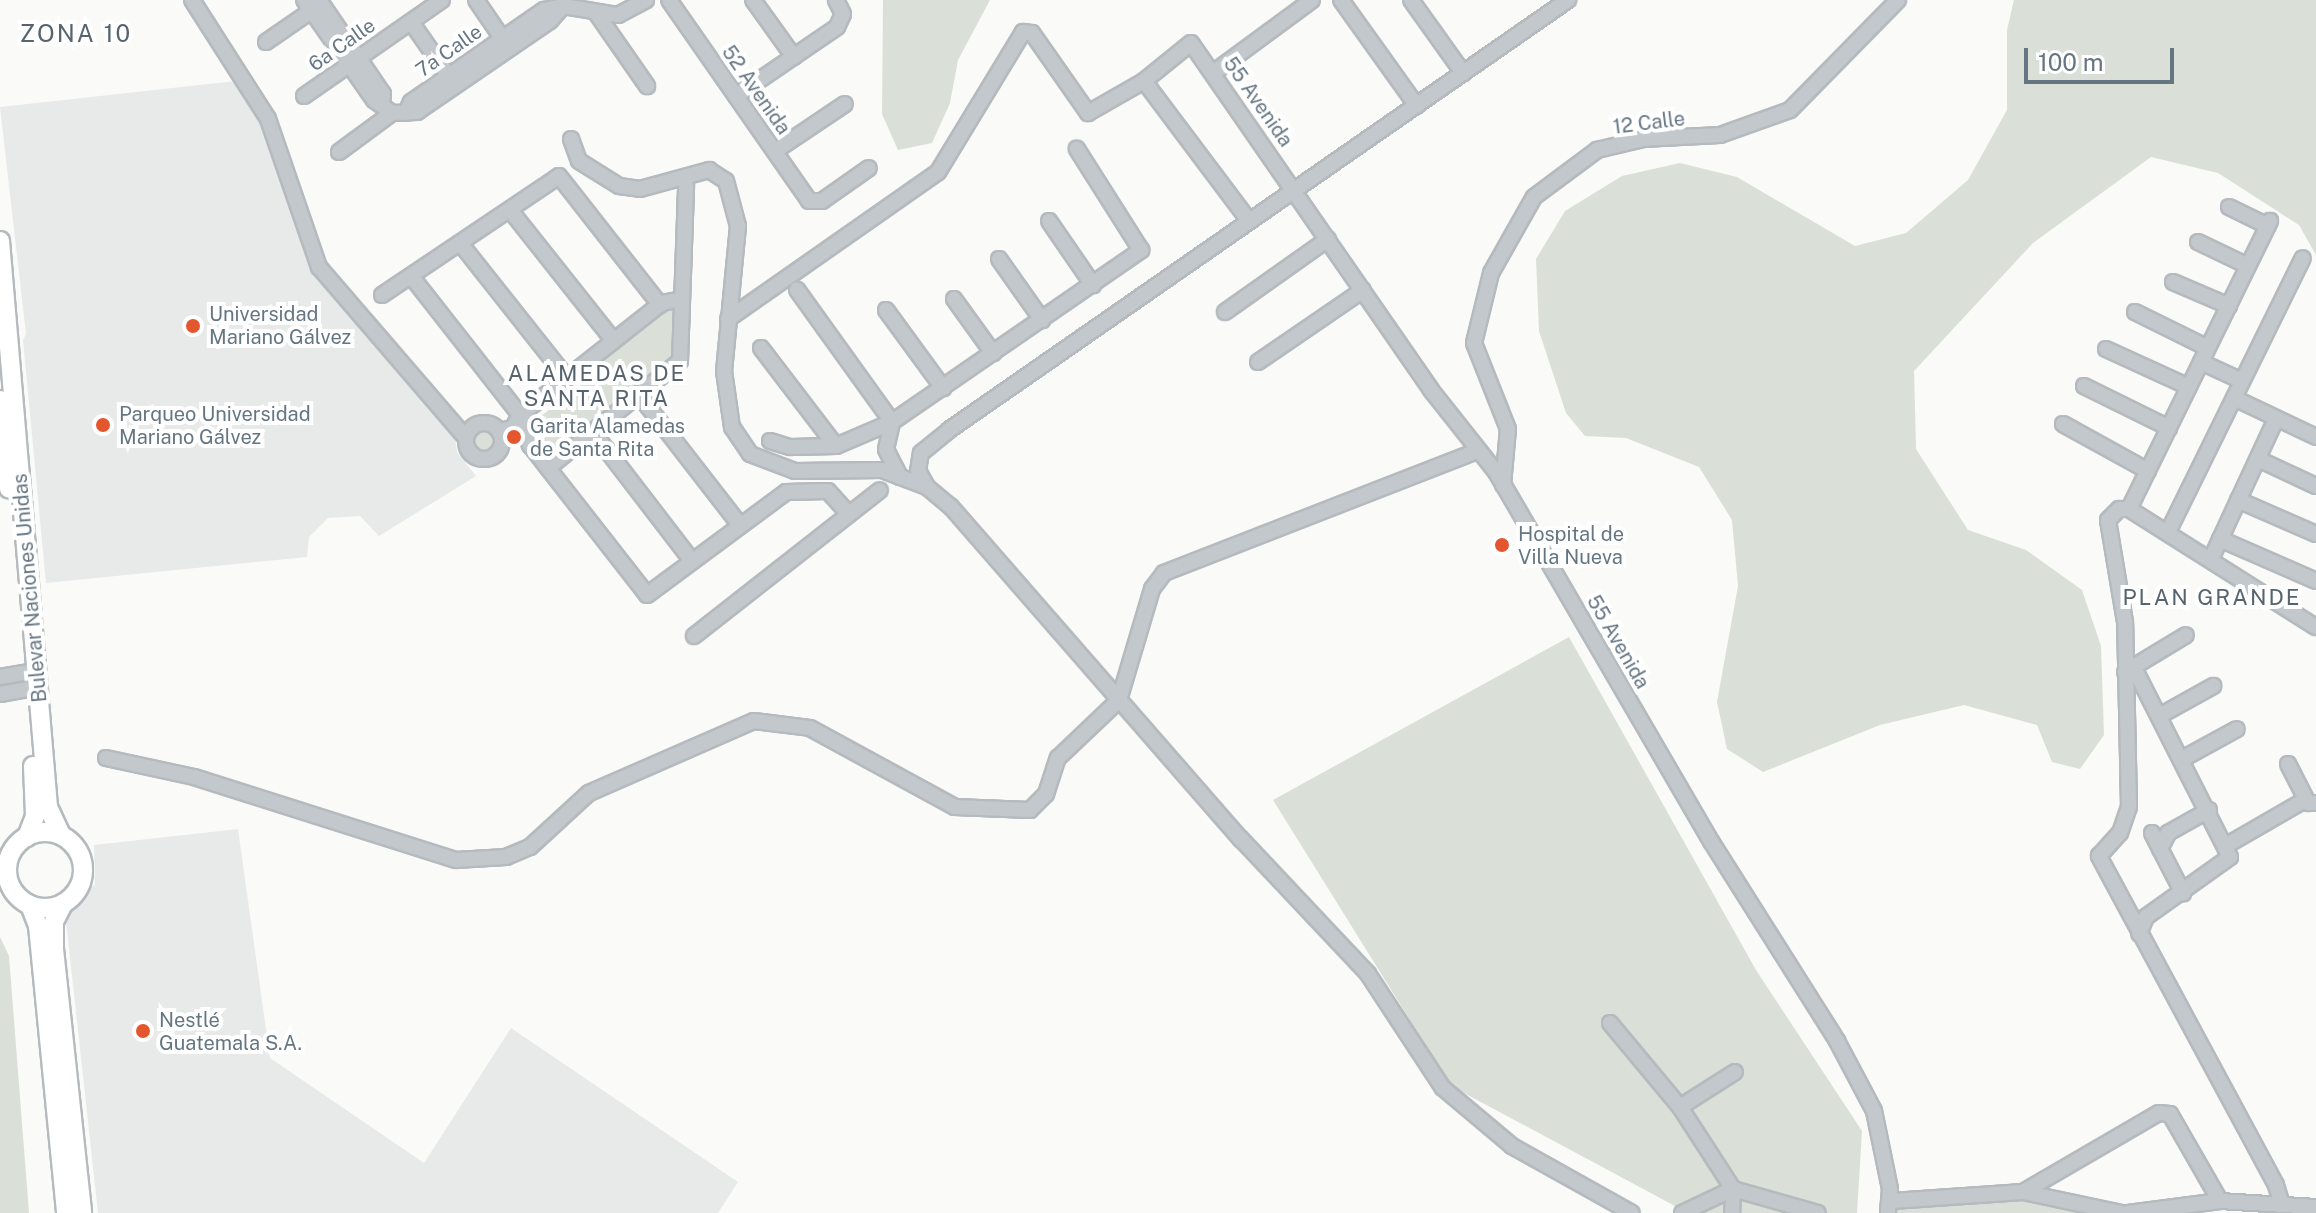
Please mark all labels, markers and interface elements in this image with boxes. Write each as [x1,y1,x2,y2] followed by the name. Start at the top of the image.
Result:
[304,13,380,77] street label: 6a Calle
[20,20,132,48] district label: ZONA 10
[411,20,487,82] street label: 7a Calle
[2028,32,2178,82] scale bar
[717,41,795,139] street label: 52 Avenida
[2038,48,2104,76] text: 100 m
[1218,52,1298,152] street label: 55 Avenida
[1612,107,1686,139] street label: 12 Calle
[209,302,351,349] place label: Universidad Mariano Gálvez
[184,317,202,335] marker: Universidad Mariano Gálvez
[508,360,686,412] district label: ALAMEDAS DE SANTA RITA
[119,402,311,449] place label: Parqueo Universidad Mariano Gálvez
[530,414,685,461] place label: Garita Alamedas de Santa Rita
[94,416,112,434] marker: Parqueo Universidad Mariano Gálvez
[505,428,523,446] marker: Garita Alamedas de Santa Rita
[8,472,52,704] street label: Bulevar Naciones Unidas
[1518,522,1624,569] place label: Hospital de Villa Nueva
[1493,536,1511,554] marker: Hospital de Villa Nueva
[2123,585,2301,611] district label: PLAN GRANDE
[1582,591,1654,693] street label: 55 Avenida
[159,1008,302,1055] place label: Nestlé Guatemala S.A.
[134,1022,152,1040] marker: Nestlé Guatemala S.A.

